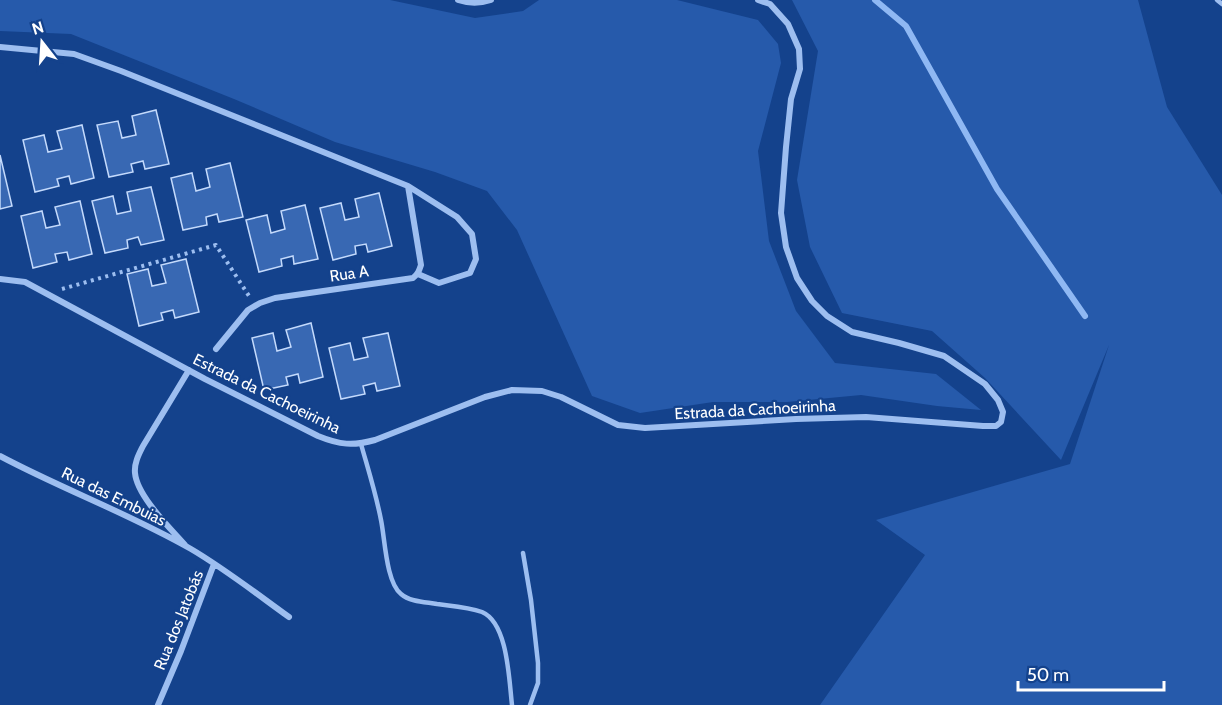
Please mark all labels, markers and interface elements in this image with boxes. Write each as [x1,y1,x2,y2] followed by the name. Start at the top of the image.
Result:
[12,12,72,72] north arrow
[30,17,46,39] text: N
[328,261,370,286] street label: Rua A
[190,350,344,437] street label: Estrada da Cachoeirinha
[674,396,836,423] street label: Estrada da Cachoeirinha
[59,463,169,530] street label: Rua das Embuias
[150,567,207,673] street label: Rua dos Jatobás
[1018,654,1164,692] scale bar
[1027,664,1069,686] text: 50 m

